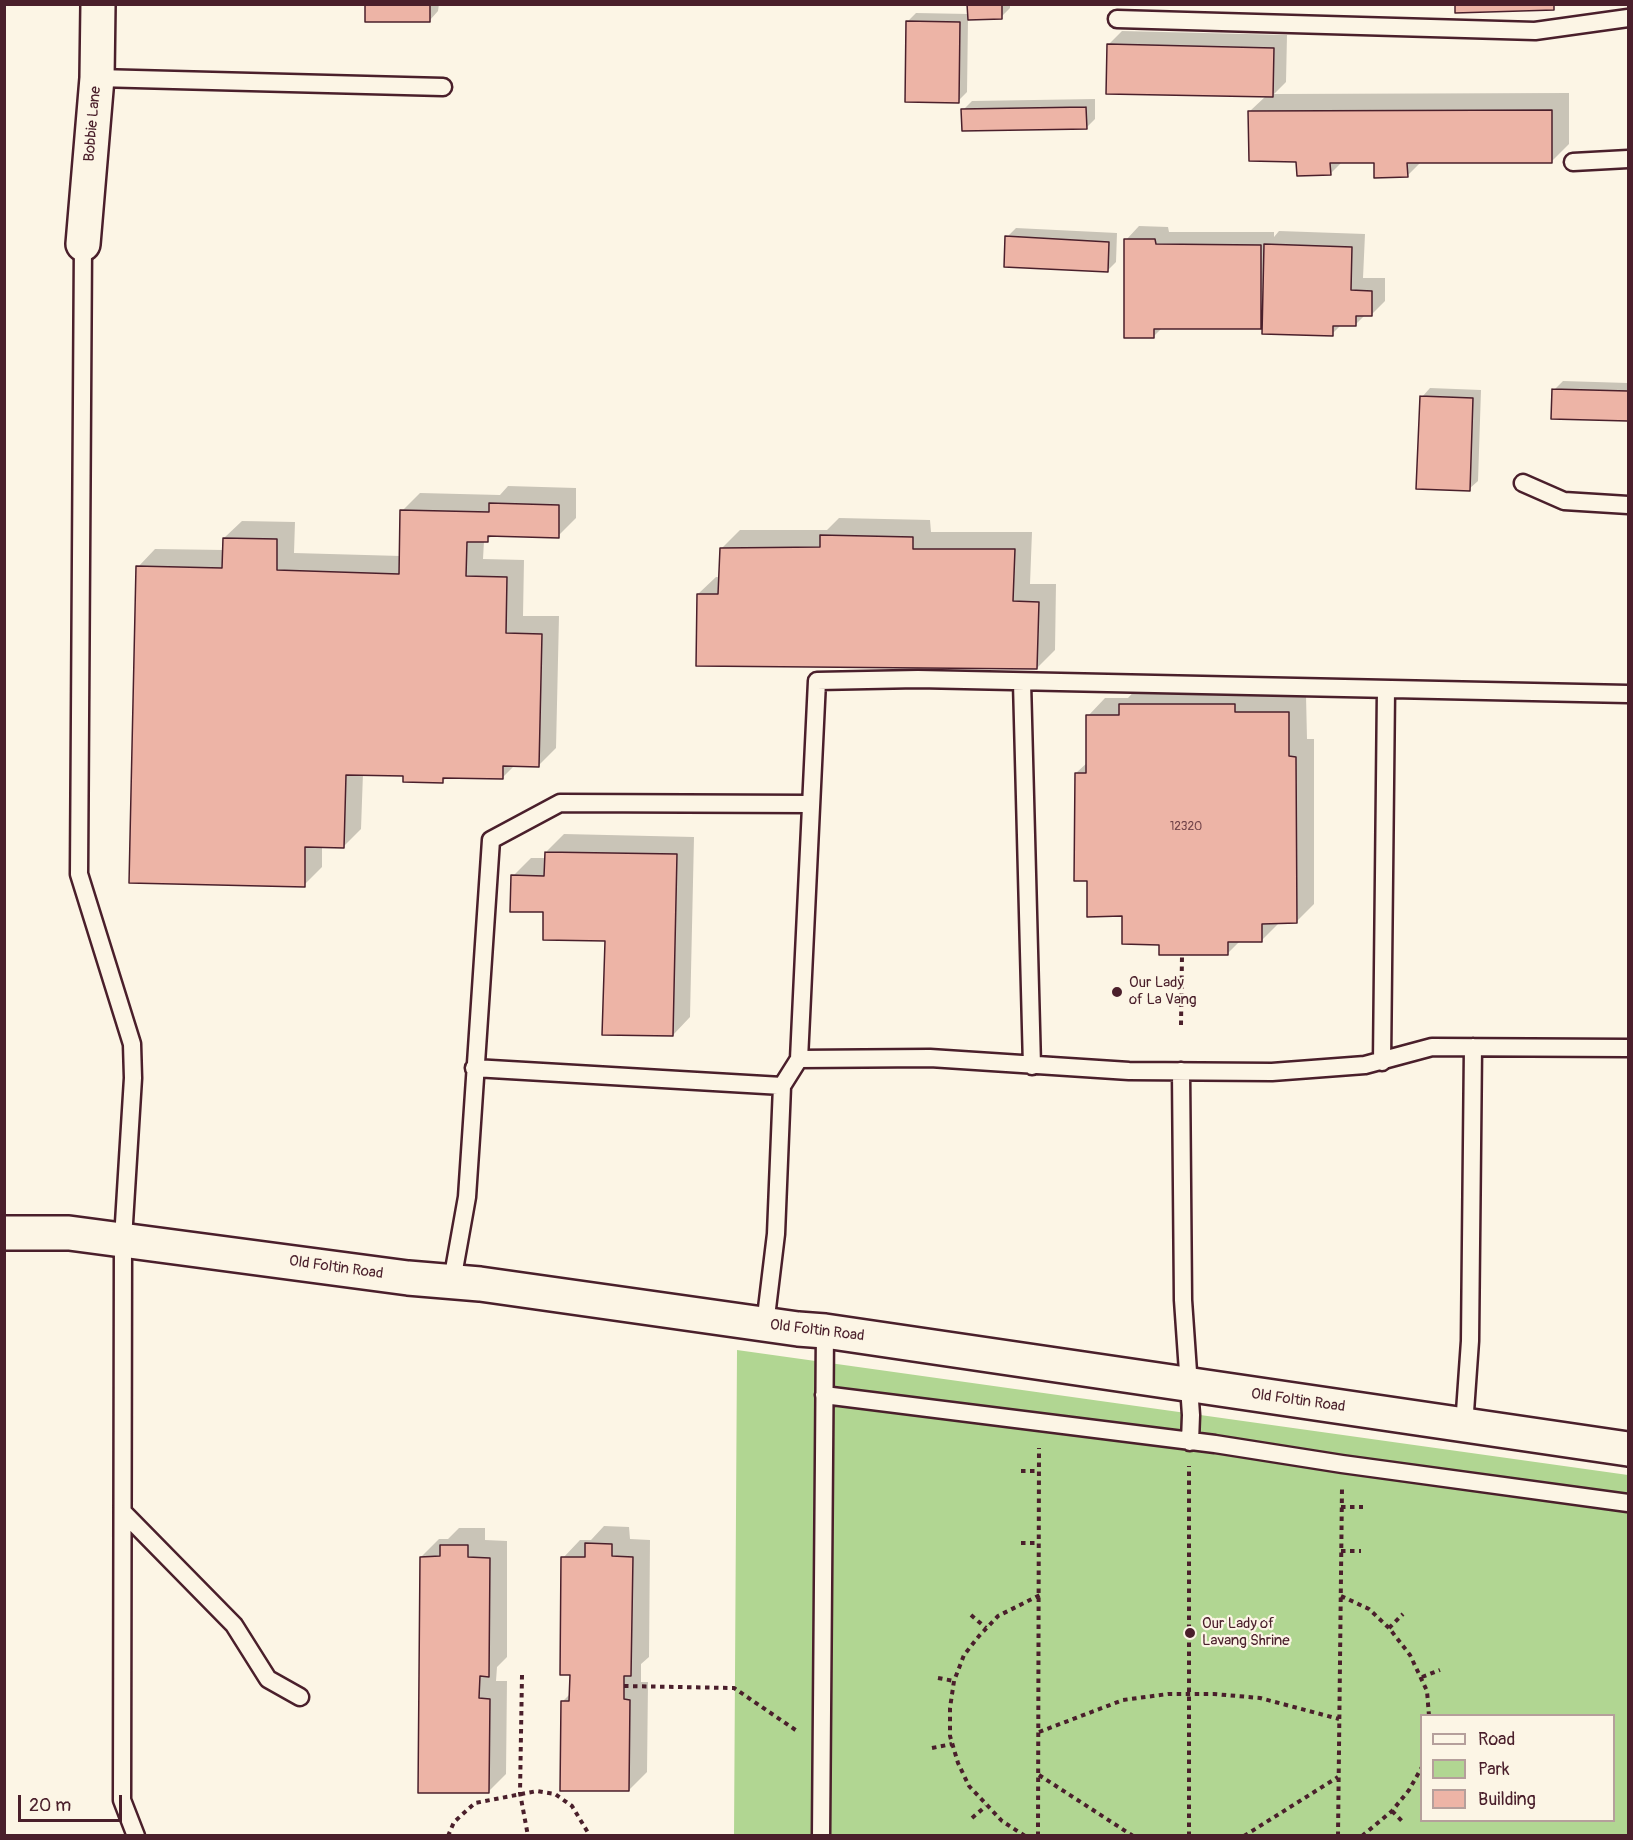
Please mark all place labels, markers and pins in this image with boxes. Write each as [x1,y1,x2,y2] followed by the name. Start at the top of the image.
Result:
[1129,974,1197,1009] place label: Our Lady of La Vang
[1110,985,1124,999] marker: Our Lady of La Vang
[1202,1615,1290,1650] place label: Our Lady of Lavang Shrine
[1183,1626,1197,1640] marker: Our Lady of Lavang Shrine

